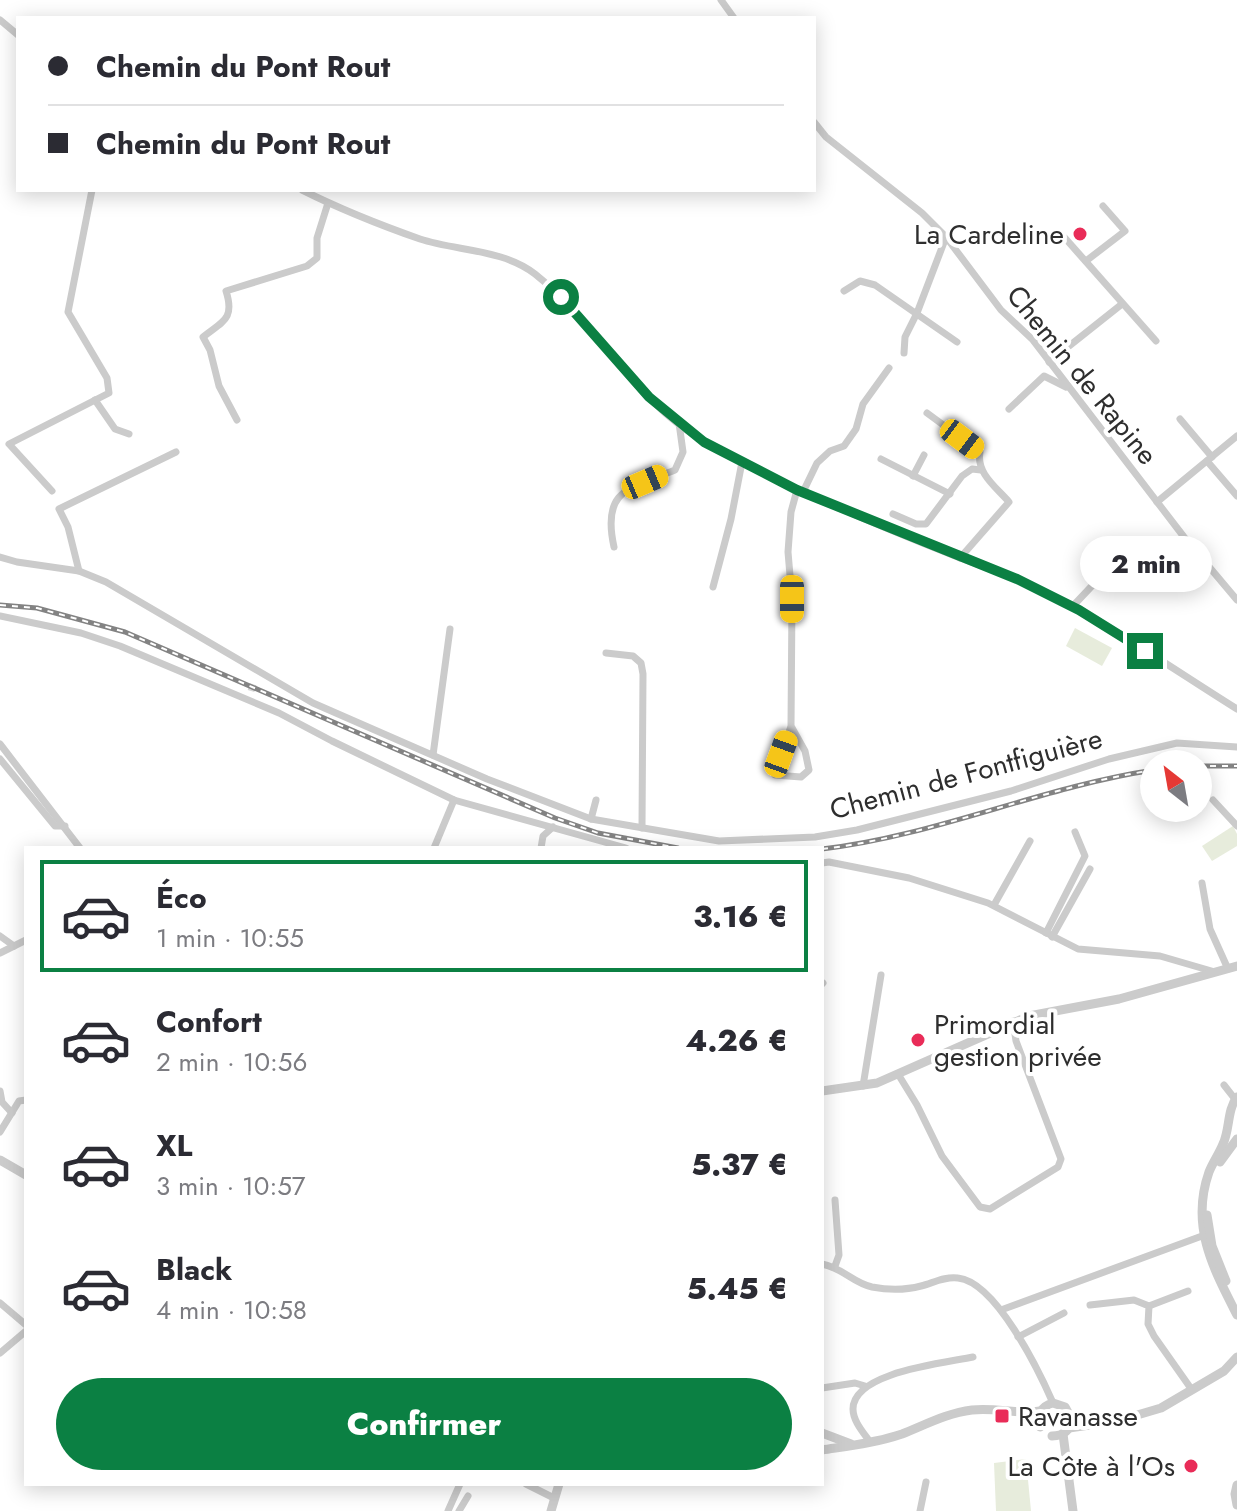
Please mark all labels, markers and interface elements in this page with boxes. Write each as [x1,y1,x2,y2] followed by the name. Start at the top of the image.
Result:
[96,45,390,88] text: Chemin du Pont Rout
[96,122,390,165] text: Chemin du Pont Rout
[914,214,1064,255] place label: La Cardeline
[1071,225,1089,243] marker: La Cardeline
[997,276,1167,474] street label: Chemin de Rapine
[543,279,579,315] route start
[936,415,988,463] car
[618,462,672,502] car
[1079,535,1211,591] callout: 2 min
[1111,545,1181,583] text: 2 min
[780,575,804,623] car
[1127,633,1163,669] route end
[825,718,1107,830] street label: Chemin de Fontfiguière
[762,727,800,781] car
[1140,750,1212,822] north arrow
[1140,750,1212,822] map controls
[156,876,207,919] text: Éco
[60,880,132,952] icon: car
[693,895,788,938] text: 3.16 €
[156,919,304,957] text: 1 min · 10:55
[156,1000,262,1043] text: Confort
[60,1004,132,1076] icon: car
[934,1004,1102,1077] place label: Primordial gestion privée
[685,1019,788,1062] text: 4.26 €
[909,1031,927,1049] marker: Primordial gestion privée
[156,1043,307,1081] text: 2 min · 10:56
[156,1124,192,1167] text: XL
[60,1128,132,1200] icon: car
[691,1143,788,1186] text: 5.37 €
[156,1167,306,1205] text: 3 min · 10:57
[156,1248,232,1291] text: Black
[60,1252,132,1324] icon: car
[687,1267,788,1310] text: 5.45 €
[156,1291,307,1329] text: 4 min · 10:58
[56,1378,792,1470] button: Confirmer
[1018,1396,1138,1437] place label: Ravanasse
[993,1407,1011,1425] marker: Ravanasse
[1008,1446,1175,1487] place label: La Côte à l'Os
[1182,1457,1200,1475] marker: La Côte à l'Os

